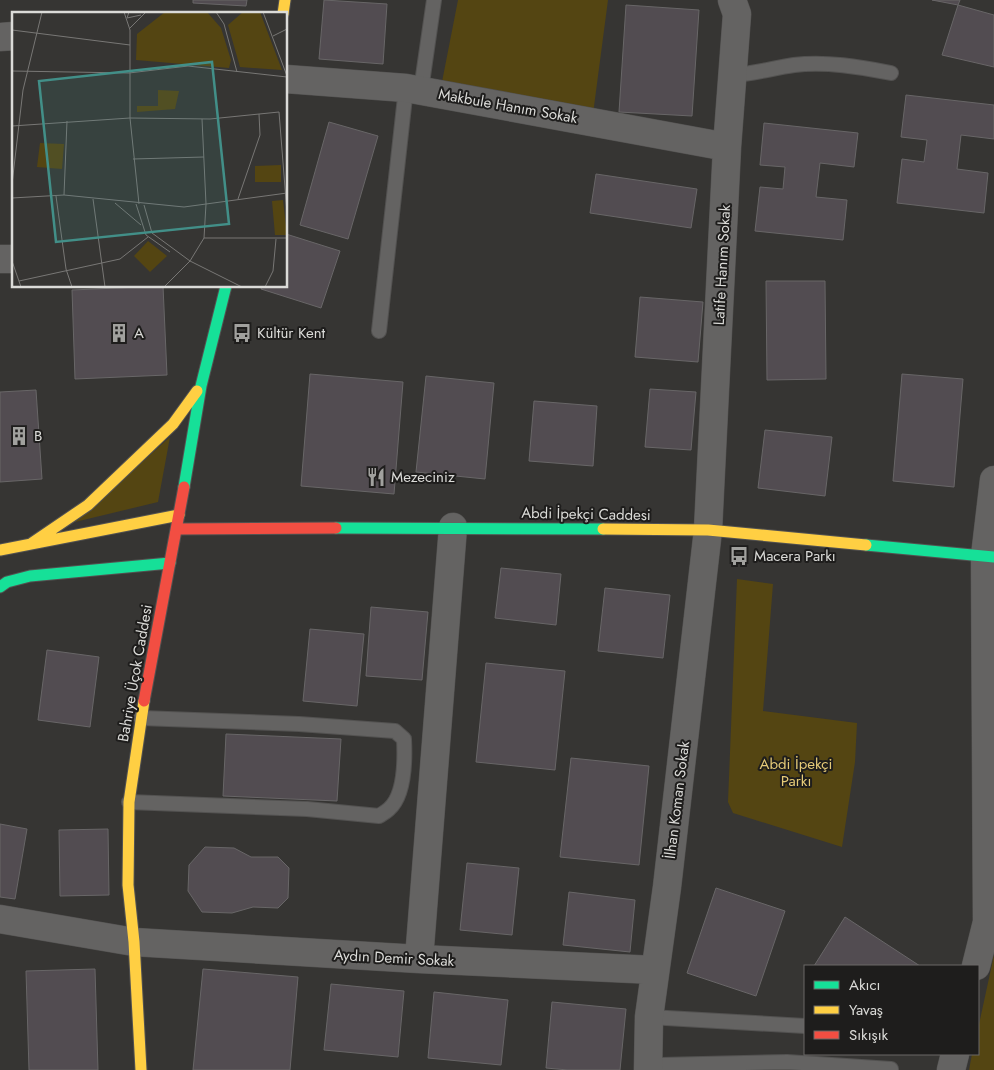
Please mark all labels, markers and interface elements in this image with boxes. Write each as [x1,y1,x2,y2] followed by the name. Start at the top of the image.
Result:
[12,12,288,288] inset map
[437,83,580,129] street label: Makbule Hanım Sokak
[708,204,736,326] street label: Latife Hanım Sokak
[108,322,130,344] building icon: A
[134,322,144,344] place label: A
[231,322,253,344] bus stop icon: Kültür Kent
[257,322,326,344] place label: Kültür Kent
[8,425,30,447] building icon: B
[34,425,42,447] place label: B
[365,466,387,488] restaurant icon: Mezeciniz
[391,466,455,488] place label: Mezeciniz
[521,502,651,526] street label: Abdi İpekçi Caddesi
[728,545,750,567] bus stop icon: Macera Parkı
[754,545,836,567] place label: Macera Parkı
[112,603,158,743] street label: Bahriye Üçok Caddesi
[659,739,695,860] street label: İlhan Koman Sokak
[760,753,832,792] park label: Abdi İpekçi Parkı
[333,944,455,972] street label: Aydın Demir Sokak
[804,965,979,1055] legend
[849,974,880,996] text: Akıcı
[849,999,883,1021] text: Yavaş
[849,1024,889,1046] text: Sıkışık

